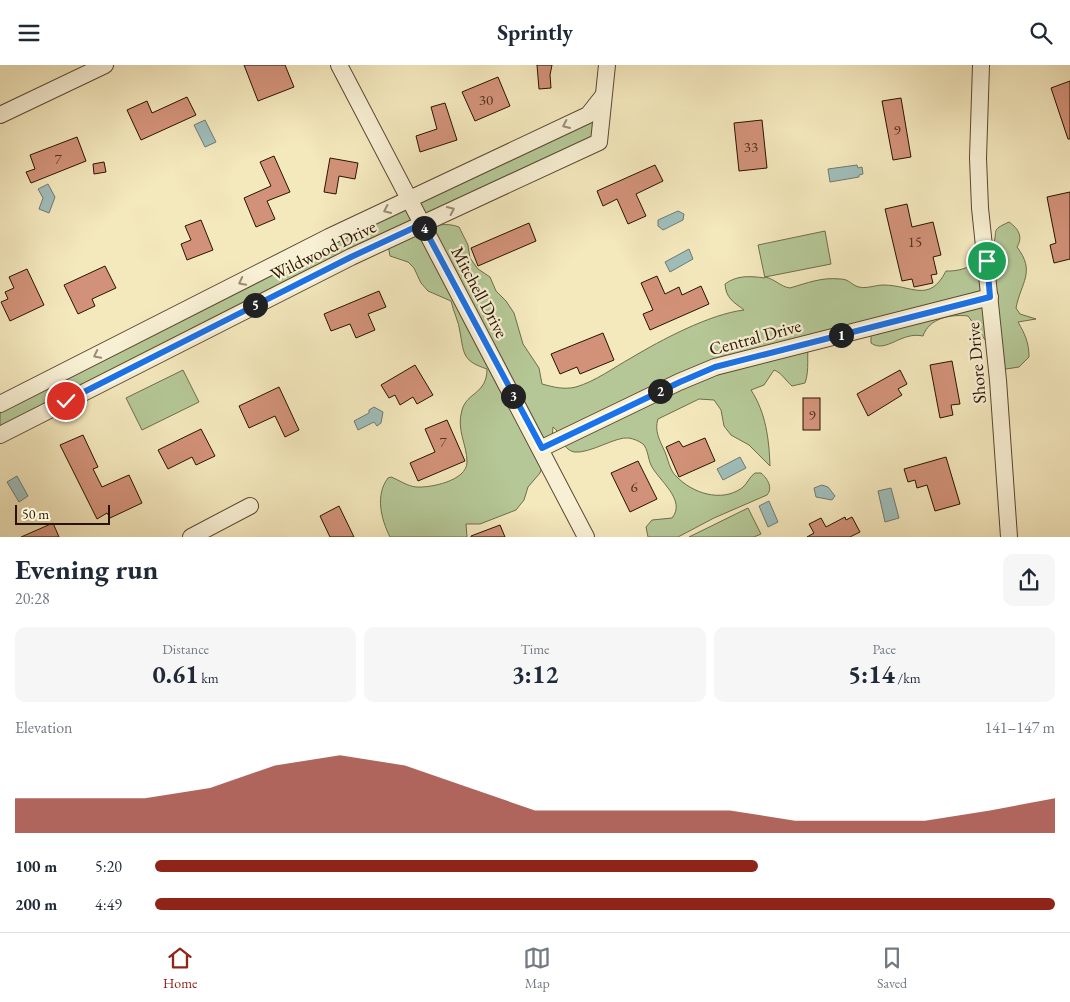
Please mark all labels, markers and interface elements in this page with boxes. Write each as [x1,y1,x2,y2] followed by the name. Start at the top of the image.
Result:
[497,18,573,47] text: Sprintly
[15,19,43,47] icon: menu
[1027,19,1055,47] icon: search
[479,90,493,109] house number: 30
[562,119,571,129] one-way arrow
[893,120,901,139] house number: 9
[744,137,758,156] house number: 33
[54,149,62,168] house number: 7
[383,204,392,214] one-way arrow
[446,206,455,217] one-way arrow
[266,214,380,286] street label: Wildwood Drive
[412,215,436,241] pin: 4
[421,219,428,237] text: 4
[908,232,922,251] house number: 15
[966,240,1008,282] pin
[446,242,514,342] street label: Mitchell Drive
[973,247,1001,275] icon: arrive
[238,276,247,286] one-way arrow
[242,293,268,317] pin: 5
[252,296,259,314] text: 5
[706,314,804,360] street label: Central Drive
[961,321,991,405] street label: Shore Drive
[828,323,854,347] pin: 1
[838,326,845,344] text: 1
[93,349,102,359] one-way arrow
[648,379,672,403] pin: 2
[45,380,87,422] pin
[657,382,664,400] text: 2
[500,383,526,409] pin: 3
[52,387,80,415] icon: check
[510,387,517,405] text: 3
[808,405,816,424] house number: 9
[439,432,447,451] house number: 7
[630,477,638,496] house number: 6
[15,502,110,525] scale bar
[22,505,49,523] text: 50 m
[15,551,158,587] text: Evening run
[1003,554,1055,606] button: share
[15,588,50,609] text: 20:28
[162,640,209,658] text: Distance
[520,640,550,658] text: Time
[873,640,896,658] text: Pace
[153,658,198,690] text: 0.61
[512,658,558,690] text: 3:12
[848,658,895,690] text: 5:14
[198,669,219,687] text: km
[895,669,921,687] text: /km
[15,717,73,738] text: Elevation
[984,717,1055,738] text: 141–147 m
[15,856,57,877] text: 100 m
[95,856,122,877] text: 5:20
[15,894,57,915] text: 200 m
[95,894,122,915] text: 4:49
[163,944,198,992] tab: Home
[523,944,551,992] tab: Map
[877,944,907,992] tab: Saved

